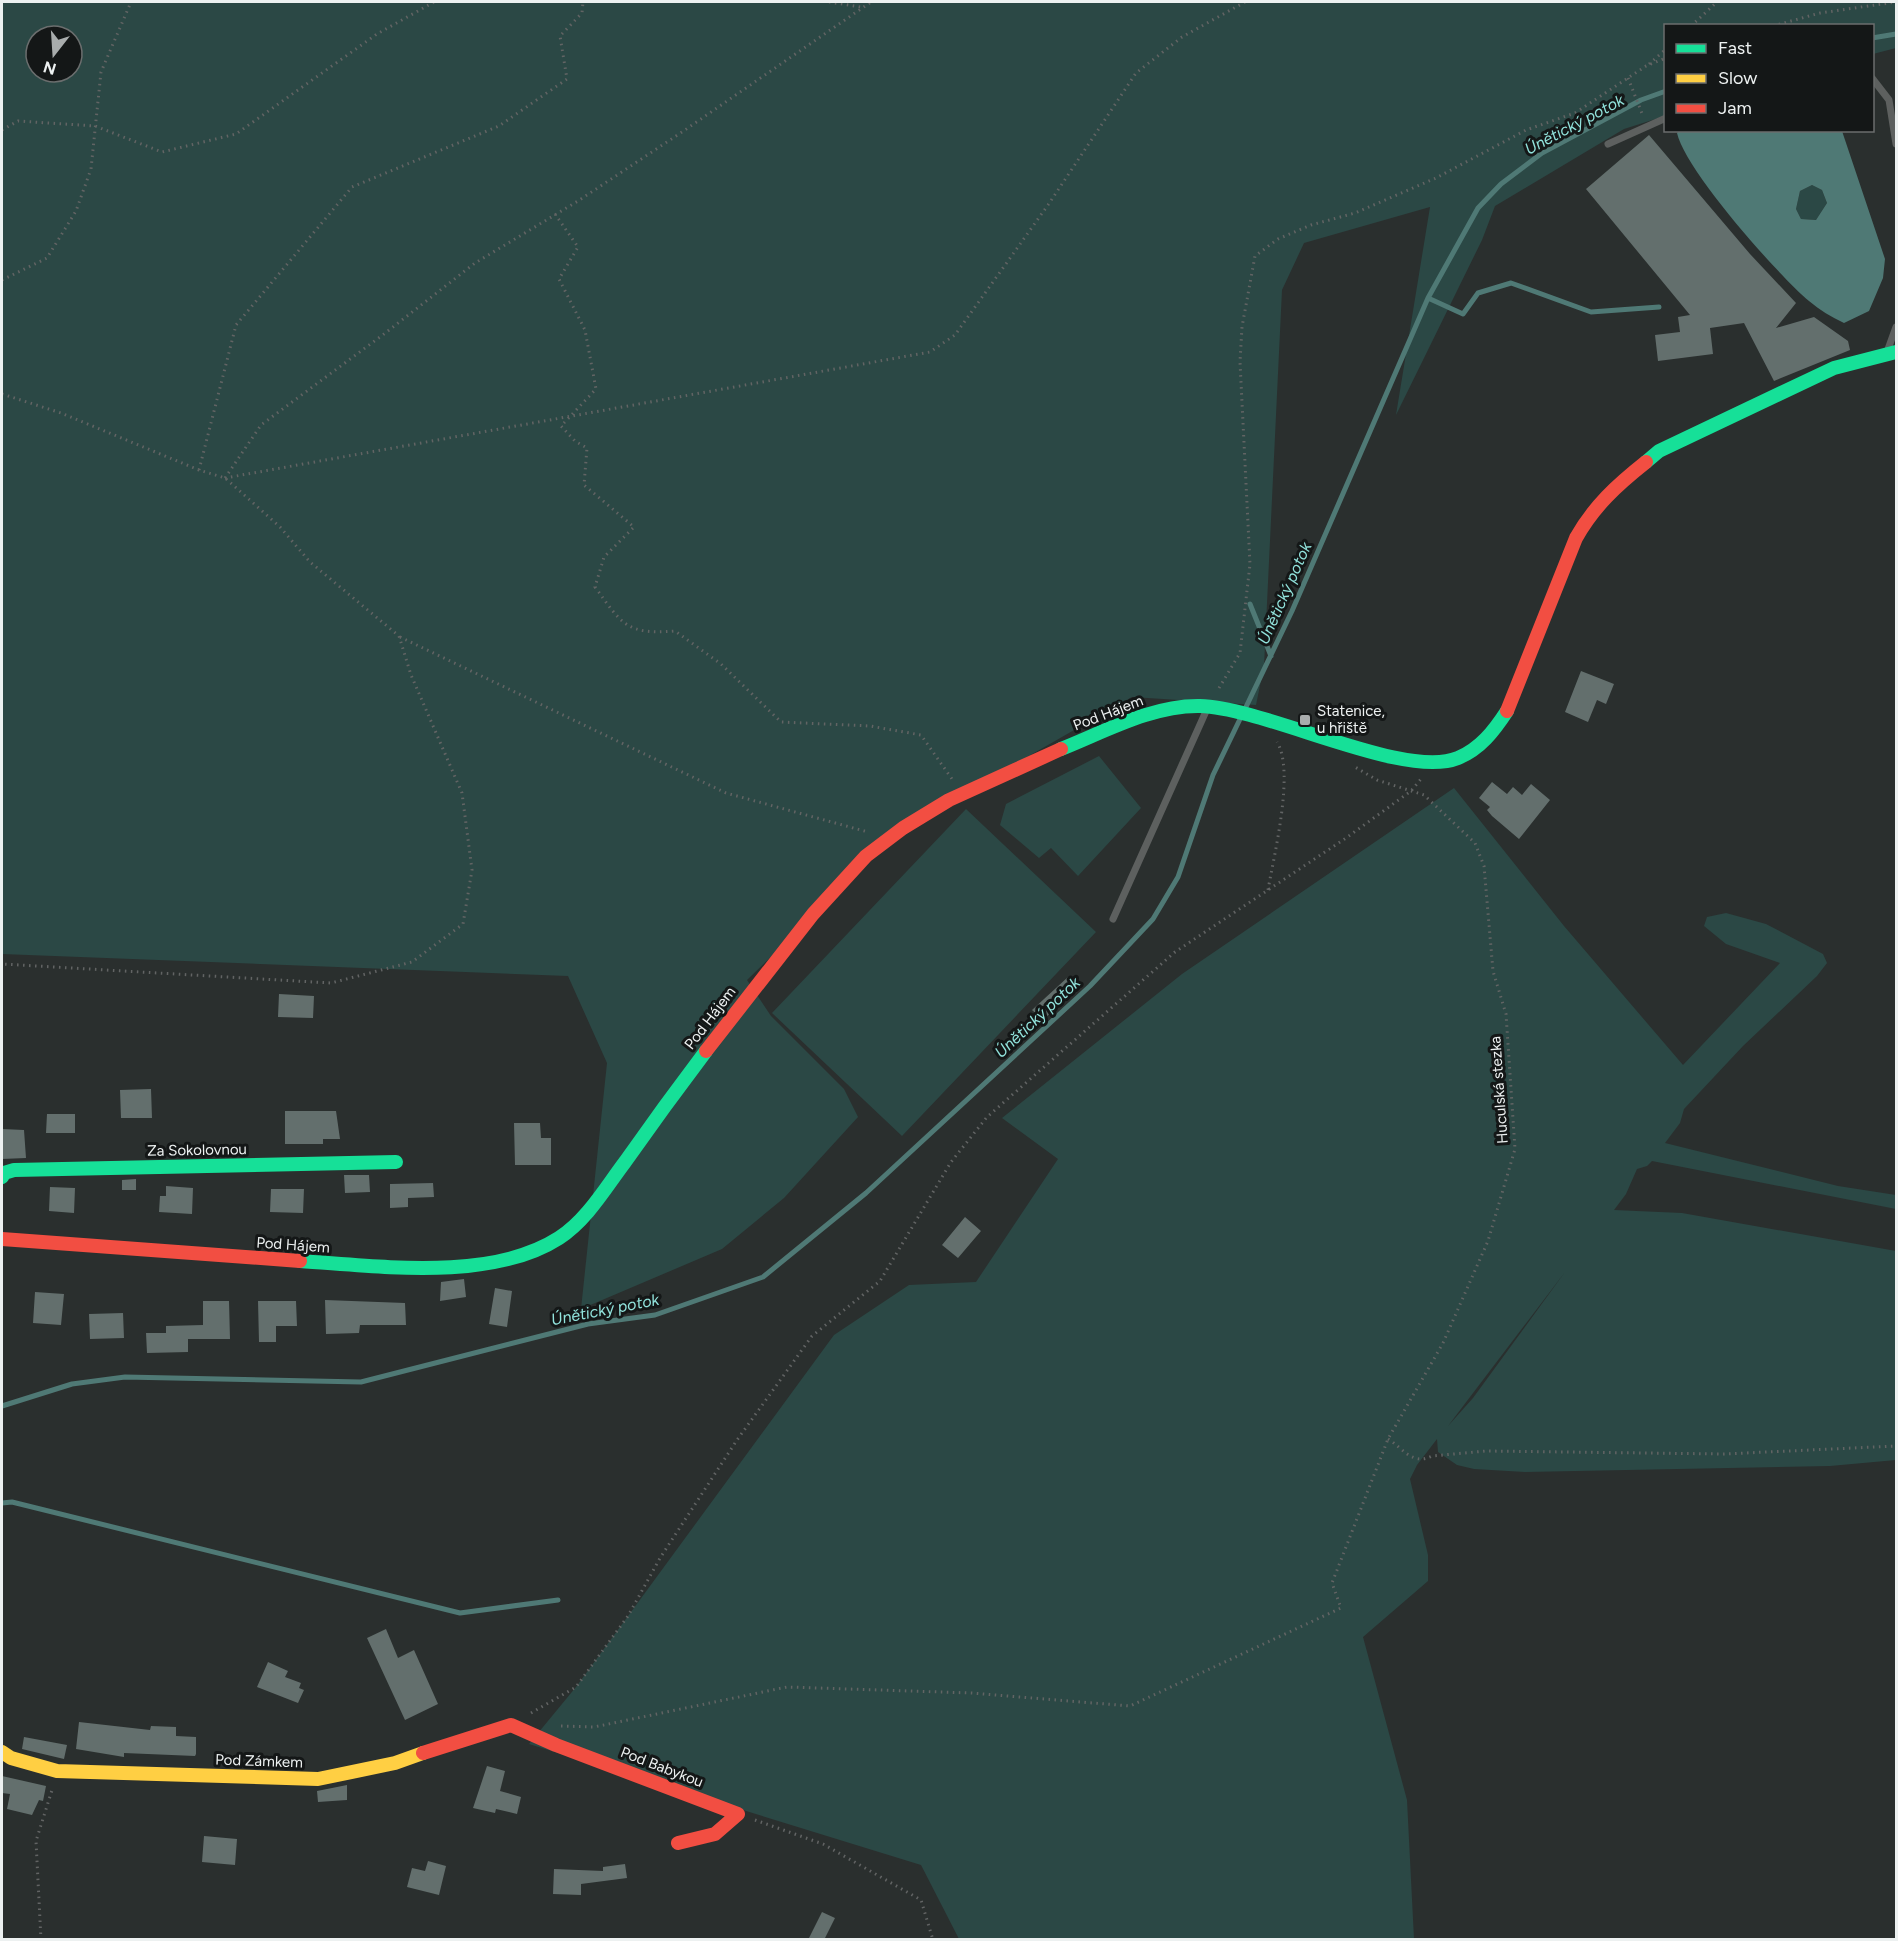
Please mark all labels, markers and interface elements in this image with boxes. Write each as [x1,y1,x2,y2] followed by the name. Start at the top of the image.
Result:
[24,24,84,84] north arrow
[1664,24,1874,132] legend
[1718,37,1752,59] text: Fast
[41,57,58,79] text: N
[1718,67,1757,89] text: Slow
[1521,90,1628,159] water label: Únětický potok
[1718,97,1752,119] text: Jam
[1253,538,1316,647] water label: Únětický potok
[1070,691,1146,735] street label: Pod Hájem
[1317,702,1385,737] place label: Statenice, u hřiště
[1298,713,1312,727] marker: Statenice, u hřiště
[991,972,1085,1062] water label: Únětický potok
[681,983,739,1053] street label: Pod Hájem
[1486,1036,1512,1144] street label: Huculská stezka
[147,1140,247,1160] street label: Za Sokolovnou
[256,1233,330,1257] street label: Pod Hájem
[549,1289,662,1329] water label: Únětický potok
[618,1743,706,1791] street label: Pod Babykou
[215,1750,303,1772] street label: Pod Zámkem

